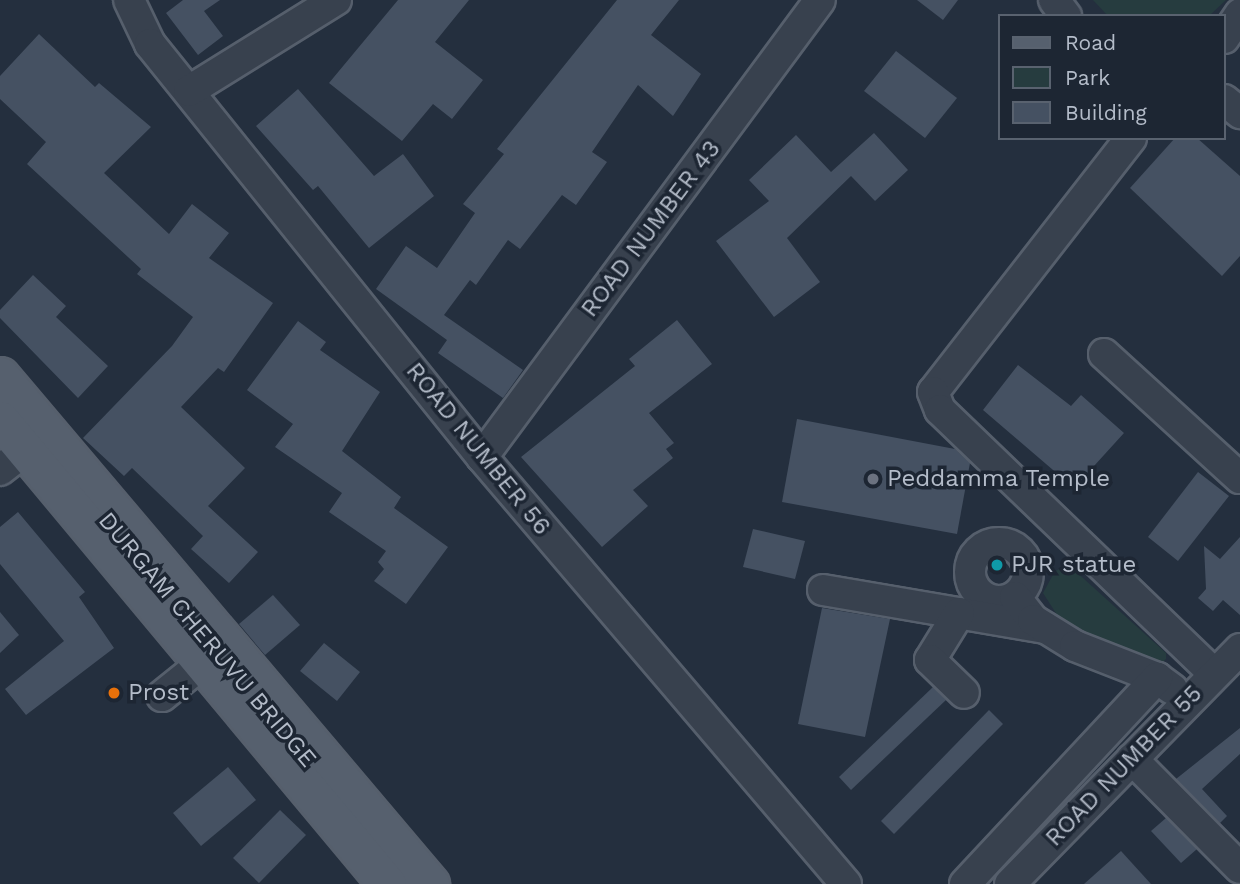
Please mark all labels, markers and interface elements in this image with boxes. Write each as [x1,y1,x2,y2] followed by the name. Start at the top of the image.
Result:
[998,14,1226,140] legend
[1065,30,1116,55] text: Road
[1065,65,1110,90] text: Park
[1065,100,1147,125] text: Building
[575,135,727,323] street label: ROAD NUMBER 43
[400,357,556,541] street label: ROAD NUMBER 56
[887,465,1111,493] place label: Peddamma Temple
[865,471,881,487] marker: Peddamma Temple
[92,507,322,773] street label: DURGAM CHERUVU BRIDGE
[1011,551,1136,579] place label: PJR statue
[989,557,1005,573] marker: PJR statue
[128,679,189,707] place label: Prost
[1040,679,1208,853] street label: ROAD NUMBER 55
[106,685,122,701] marker: Prost

